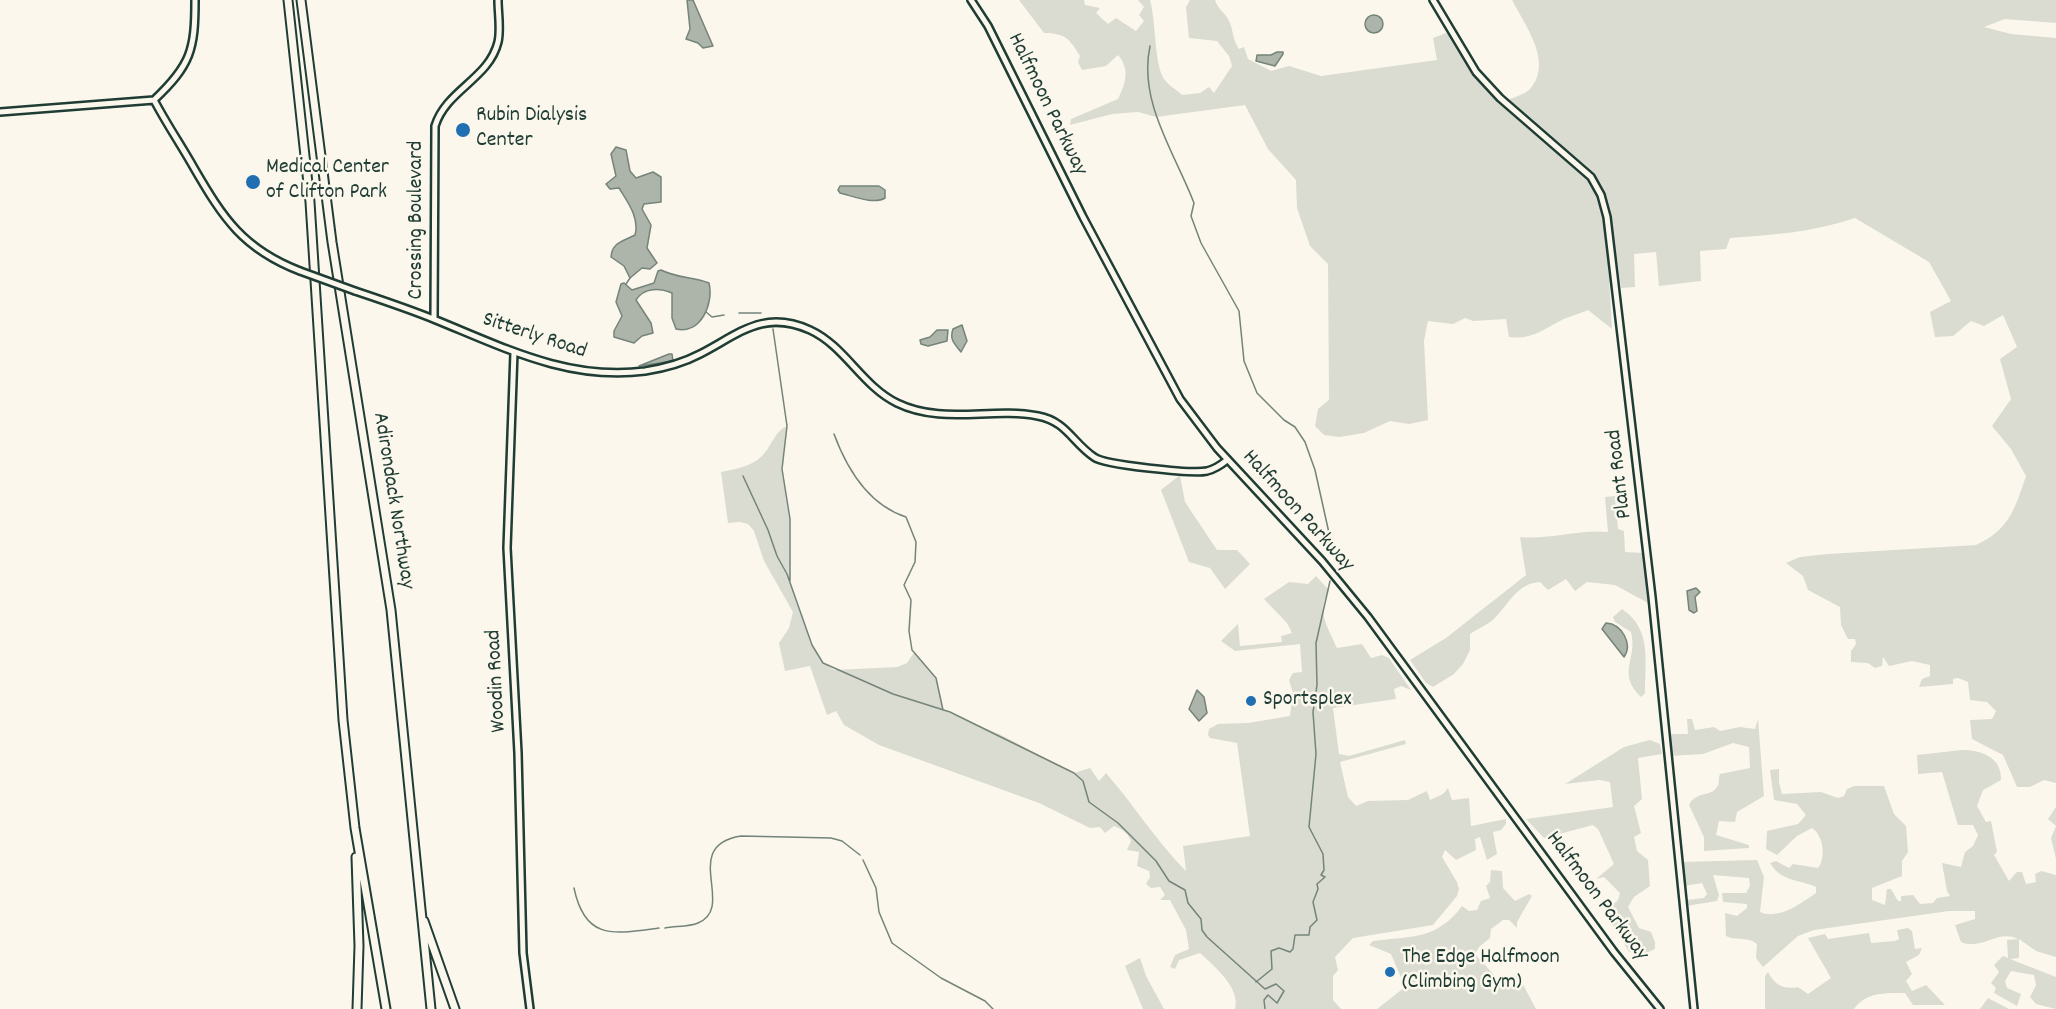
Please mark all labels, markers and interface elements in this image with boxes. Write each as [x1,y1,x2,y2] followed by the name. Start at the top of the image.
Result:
[1000,29,1092,181] street label: Halfmoon Parkway
[476,104,587,156] place label: Rubin Dialysis Center
[454,121,472,139] marker: Rubin Dialysis Center
[405,141,431,299] street label: Crossing Boulevard
[266,156,389,208] place label: Medical Center of Clifton Park
[244,173,262,191] marker: Medical Center of Clifton Park
[479,308,589,366] street label: Sitterly Road
[365,411,419,591] street label: Adirondack Northway
[1602,428,1640,520] street label: Plant Road
[1235,445,1359,579] street label: Halfmoon Parkway
[482,629,514,733] street label: Woodin Road
[1263,688,1351,714] place label: Sportsplex
[1244,694,1258,708] marker: Sportsplex
[1539,827,1653,967] street label: Halfmoon Parkway
[1402,946,1560,998] place label: The Edge Halfmoon (Climbing Gym)
[1383,965,1397,979] marker: The Edge Halfmoon (Climbing Gym)

